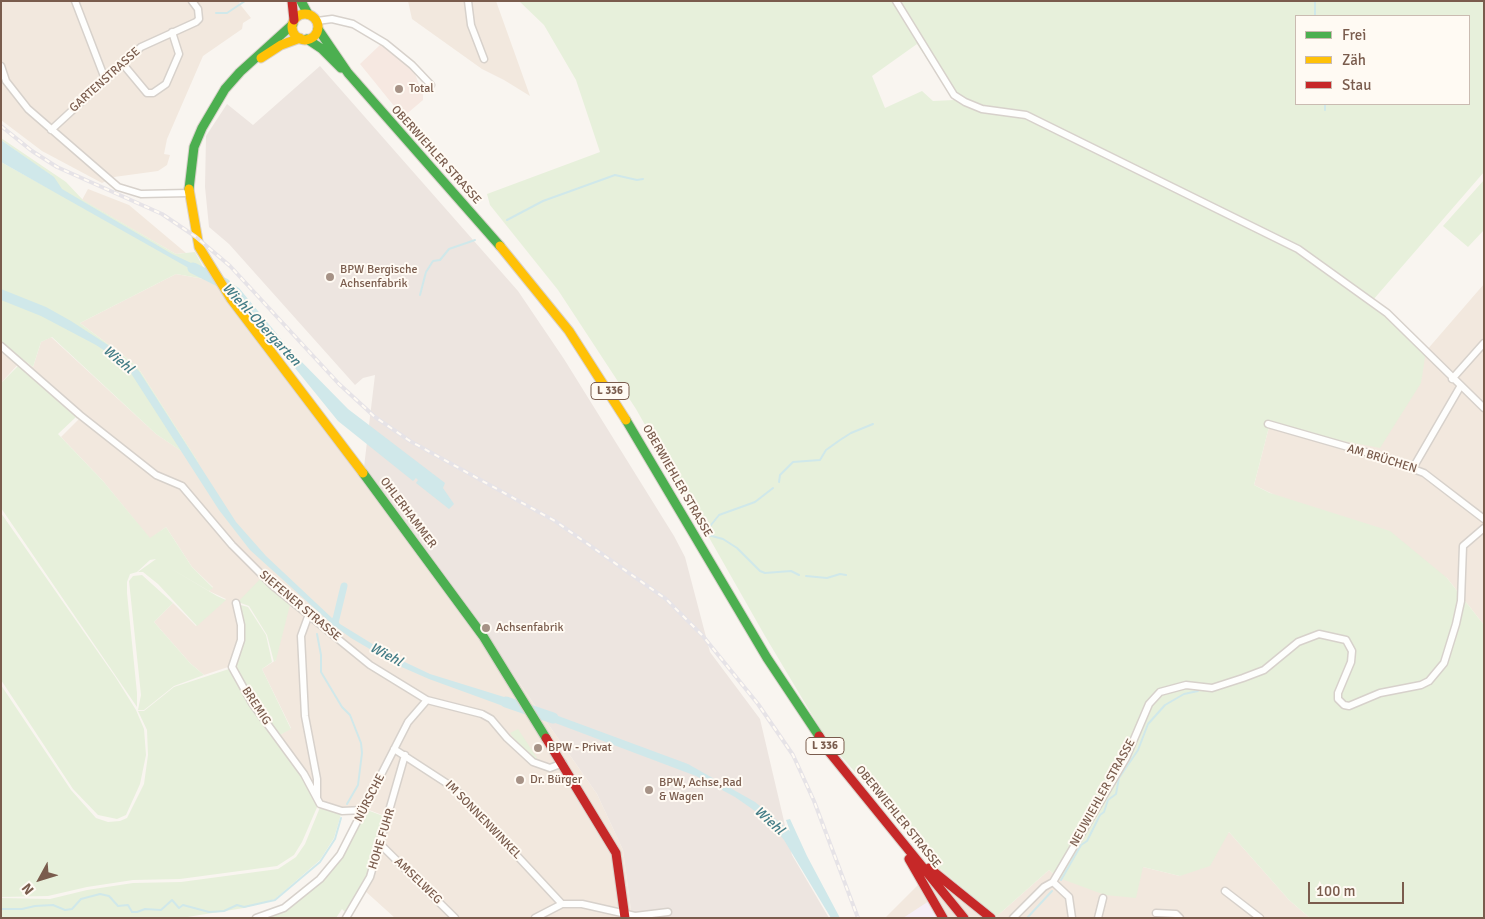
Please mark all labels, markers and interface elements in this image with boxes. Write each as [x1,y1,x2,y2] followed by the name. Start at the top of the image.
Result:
[1295,15,1470,105] legend
[1342,26,1366,44] text: Frei
[67,45,143,115] street label: GARTENSTRASSE
[1342,51,1366,69] text: Zäh
[1342,76,1371,94] text: Stau
[409,82,434,96] place label: Total
[393,83,405,95] marker: Total
[388,103,484,207] street label: OBERWIEHLER STRASSE
[340,263,417,291] place label: BPW Bergische Achsenfabrik
[324,271,336,283] marker: BPW Bergische Achsenfabrik
[218,280,304,370] water label: Wiehl-Obergarten
[99,342,137,378] water label: Wiehl
[591,382,629,400] road number: L 336
[639,422,715,540] street label: OBERWIEHLER STRASSE
[1345,442,1419,476] street label: AM BRÜCHEN
[377,475,439,551] street label: OHLERHAMMER
[256,568,344,644] street label: SIEFENER STRASSE
[496,621,564,635] place label: Achsenfabrik
[480,622,492,634] marker: Achsenfabrik
[367,640,405,670] water label: Wiehl
[238,684,274,728] street label: BREMIG
[1067,736,1139,850] street label: NEUWIEHLER STRASSE
[806,738,844,754] road number: L 336
[548,741,612,755] place label: BPW - Privat
[532,742,544,754] marker: BPW - Privat
[852,763,944,871] street label: OBERWIEHLER STRASSE
[352,772,388,824] street label: NÜRSCHE
[530,773,582,787] place label: Dr. Bürger
[514,774,526,786] marker: Dr. Bürger
[659,776,742,804] place label: BPW, Achse,Rad & Wagen
[442,778,524,862] street label: IM SONNENWINKEL
[643,784,655,796] marker: BPW, Achse,Rad & Wagen
[751,803,787,839] water label: Wiehl
[366,807,398,871] street label: HOHE FUHR
[15,854,65,904] north arrow
[391,855,445,907] street label: AMSELWEG
[1310,872,1406,904] scale bar
[18,880,38,898] text: N
[1316,882,1356,900] text: 100 m

